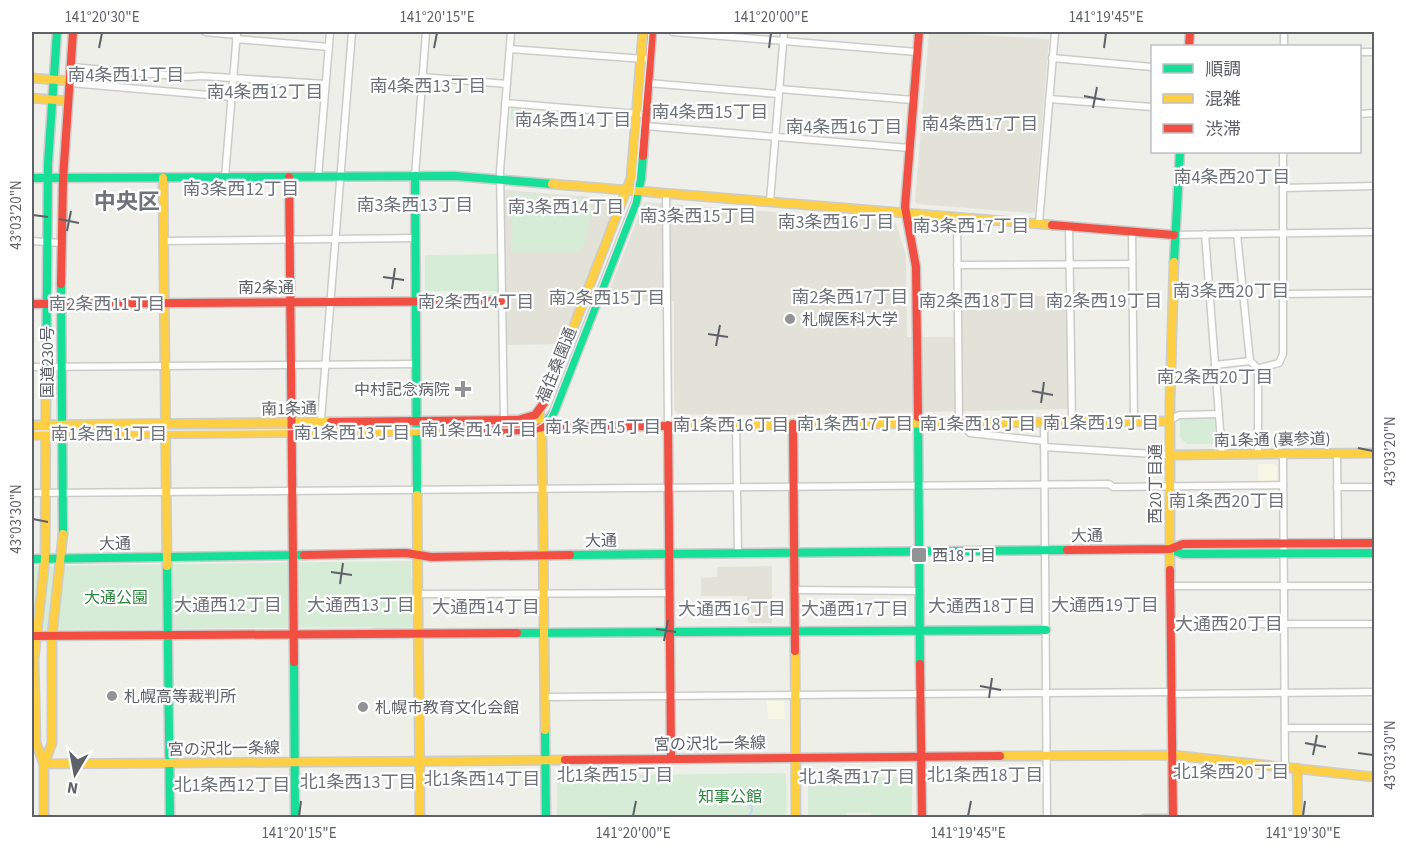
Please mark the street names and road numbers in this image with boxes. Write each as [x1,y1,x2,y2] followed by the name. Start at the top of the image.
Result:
[238,277,294,299] street label: 南2条通
[532,324,582,407] street label: 福住桑園通
[37,326,59,398] street label: 国道230号
[261,398,317,420] street label: 南1条通
[1213,428,1331,452] street label: 南1条通 (裏参道)
[1145,444,1167,524] street label: 西20丁目通
[1071,525,1103,547] street label: 大通
[585,530,617,552] street label: 大通
[99,533,131,555] street label: 大通
[654,732,766,756] street label: 宮の沢北一条線
[168,737,280,761] street label: 宮の沢北一条線

